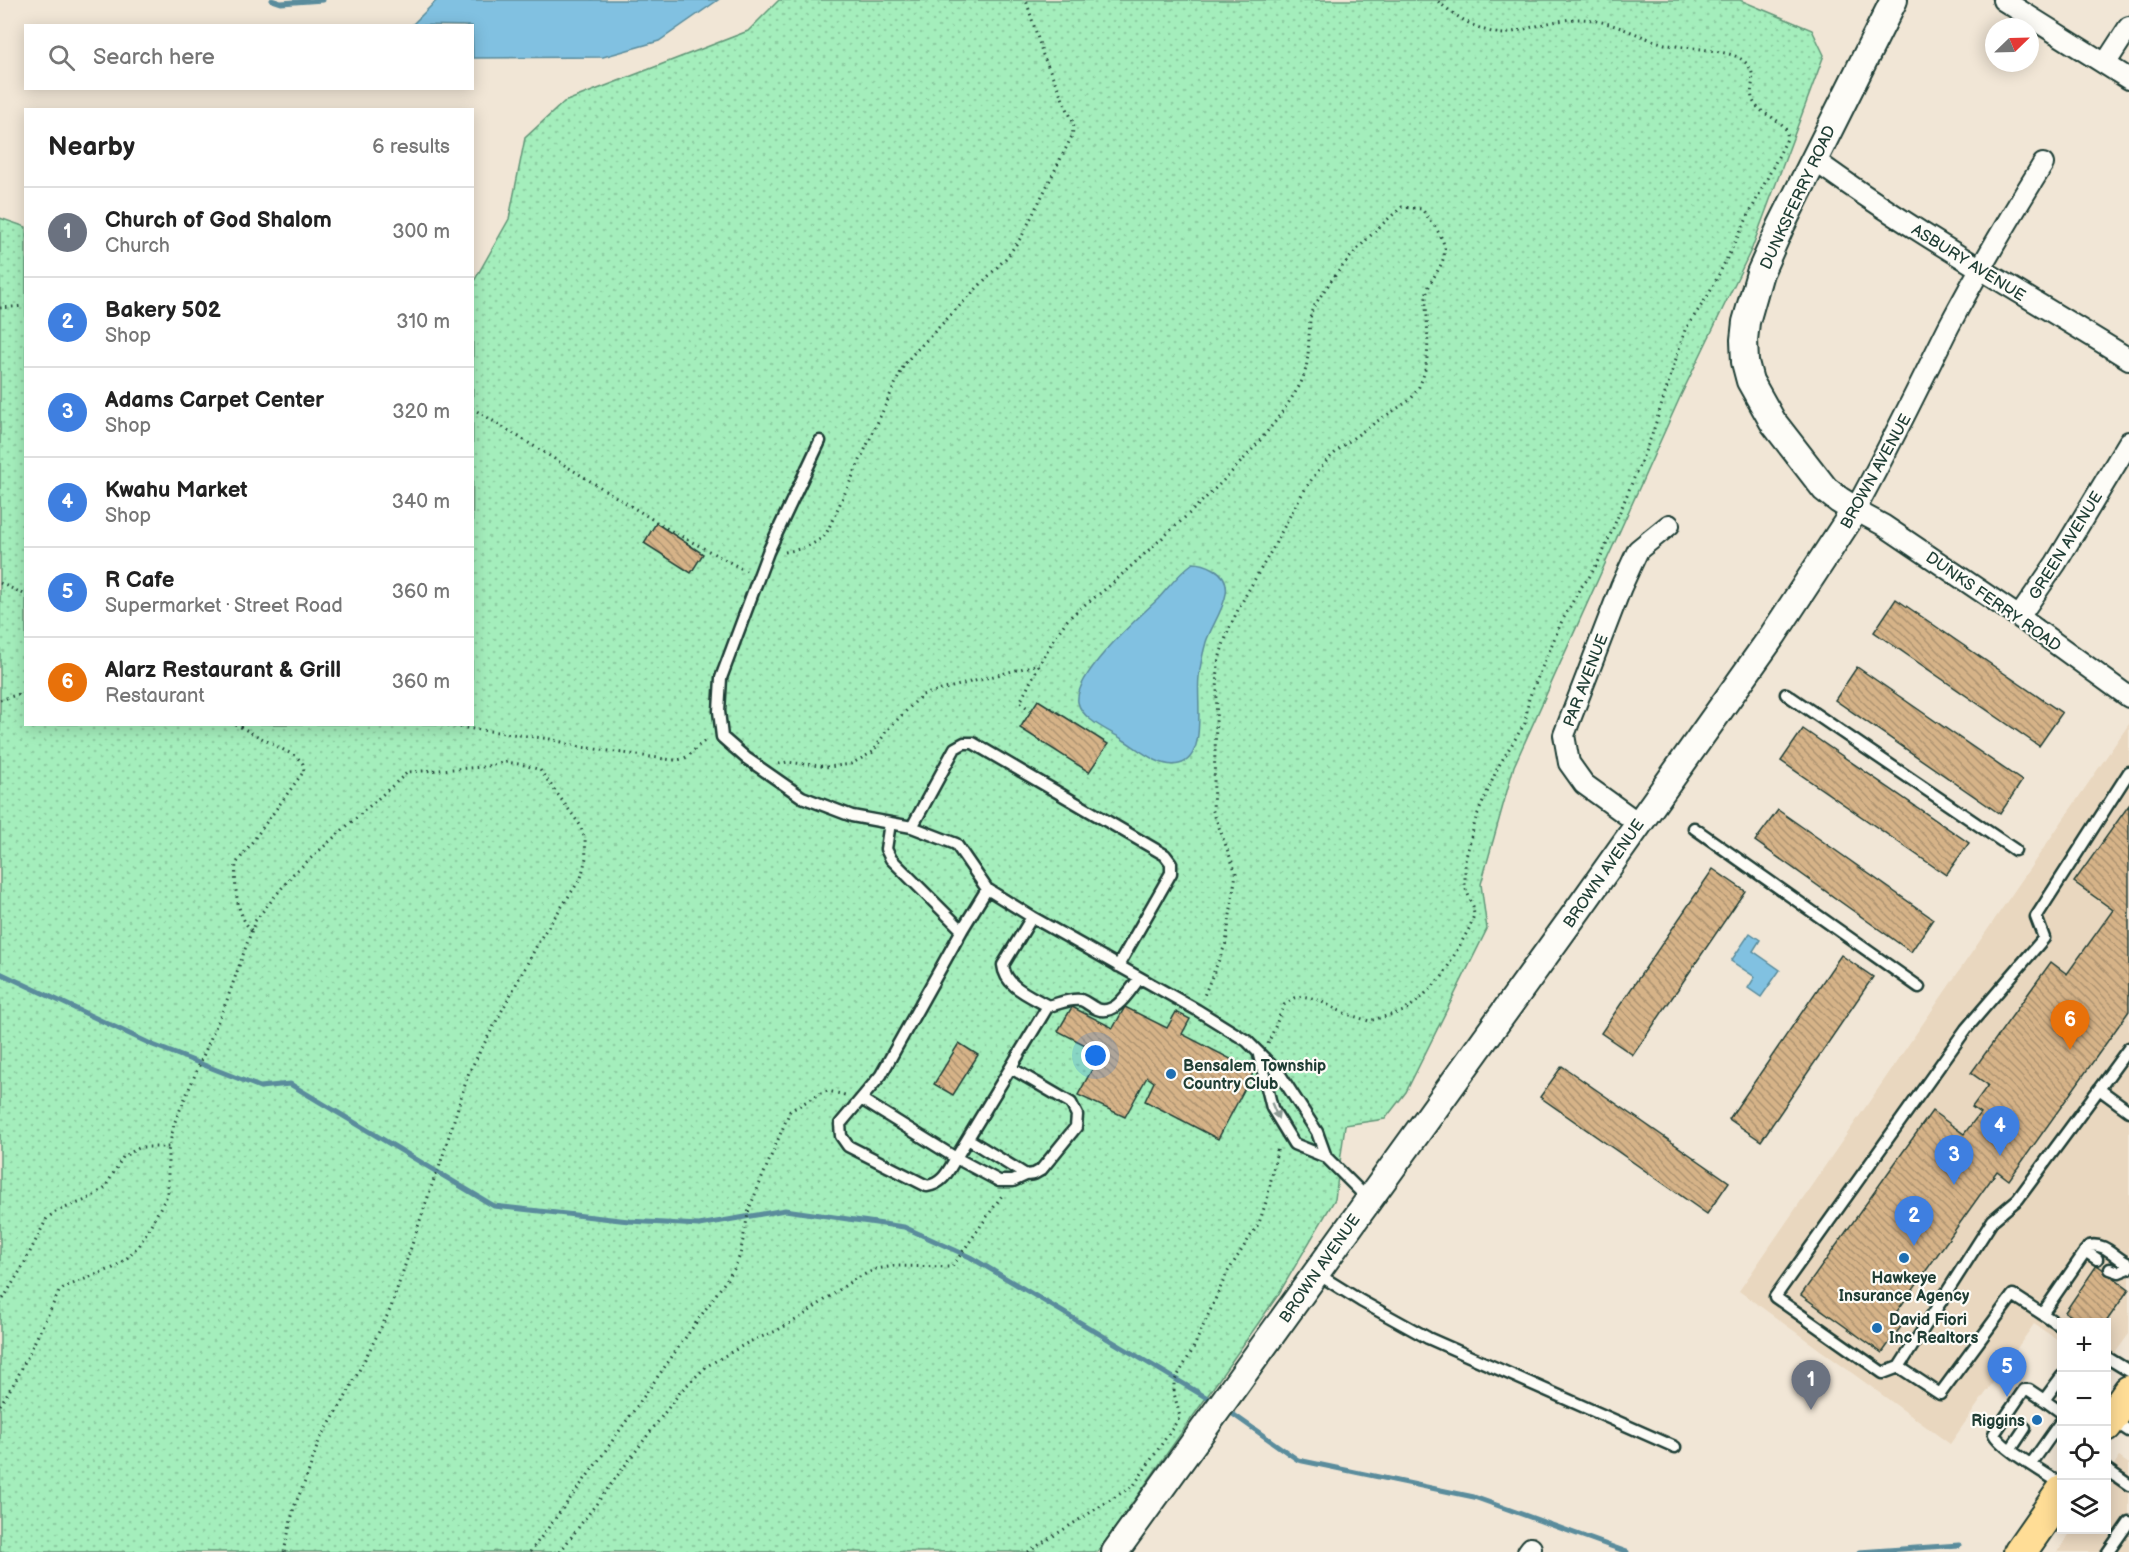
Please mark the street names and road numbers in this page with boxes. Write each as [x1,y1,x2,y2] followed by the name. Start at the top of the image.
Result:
[1757,123,1840,273] street label: DUNKSFERRY ROAD
[1908,221,2028,306] street label: ASBURY AVENUE
[1837,411,1916,532] street label: BROWN AVENUE
[2025,488,2107,603] street label: GREEN AVENUE
[1922,548,2064,656] street label: DUNKS FERRY ROAD
[1560,632,1613,730] street label: PAR AVENUE
[1560,816,1649,932] street label: BROWN AVENUE
[1276,1211,1365,1327] street label: BROWN AVENUE

